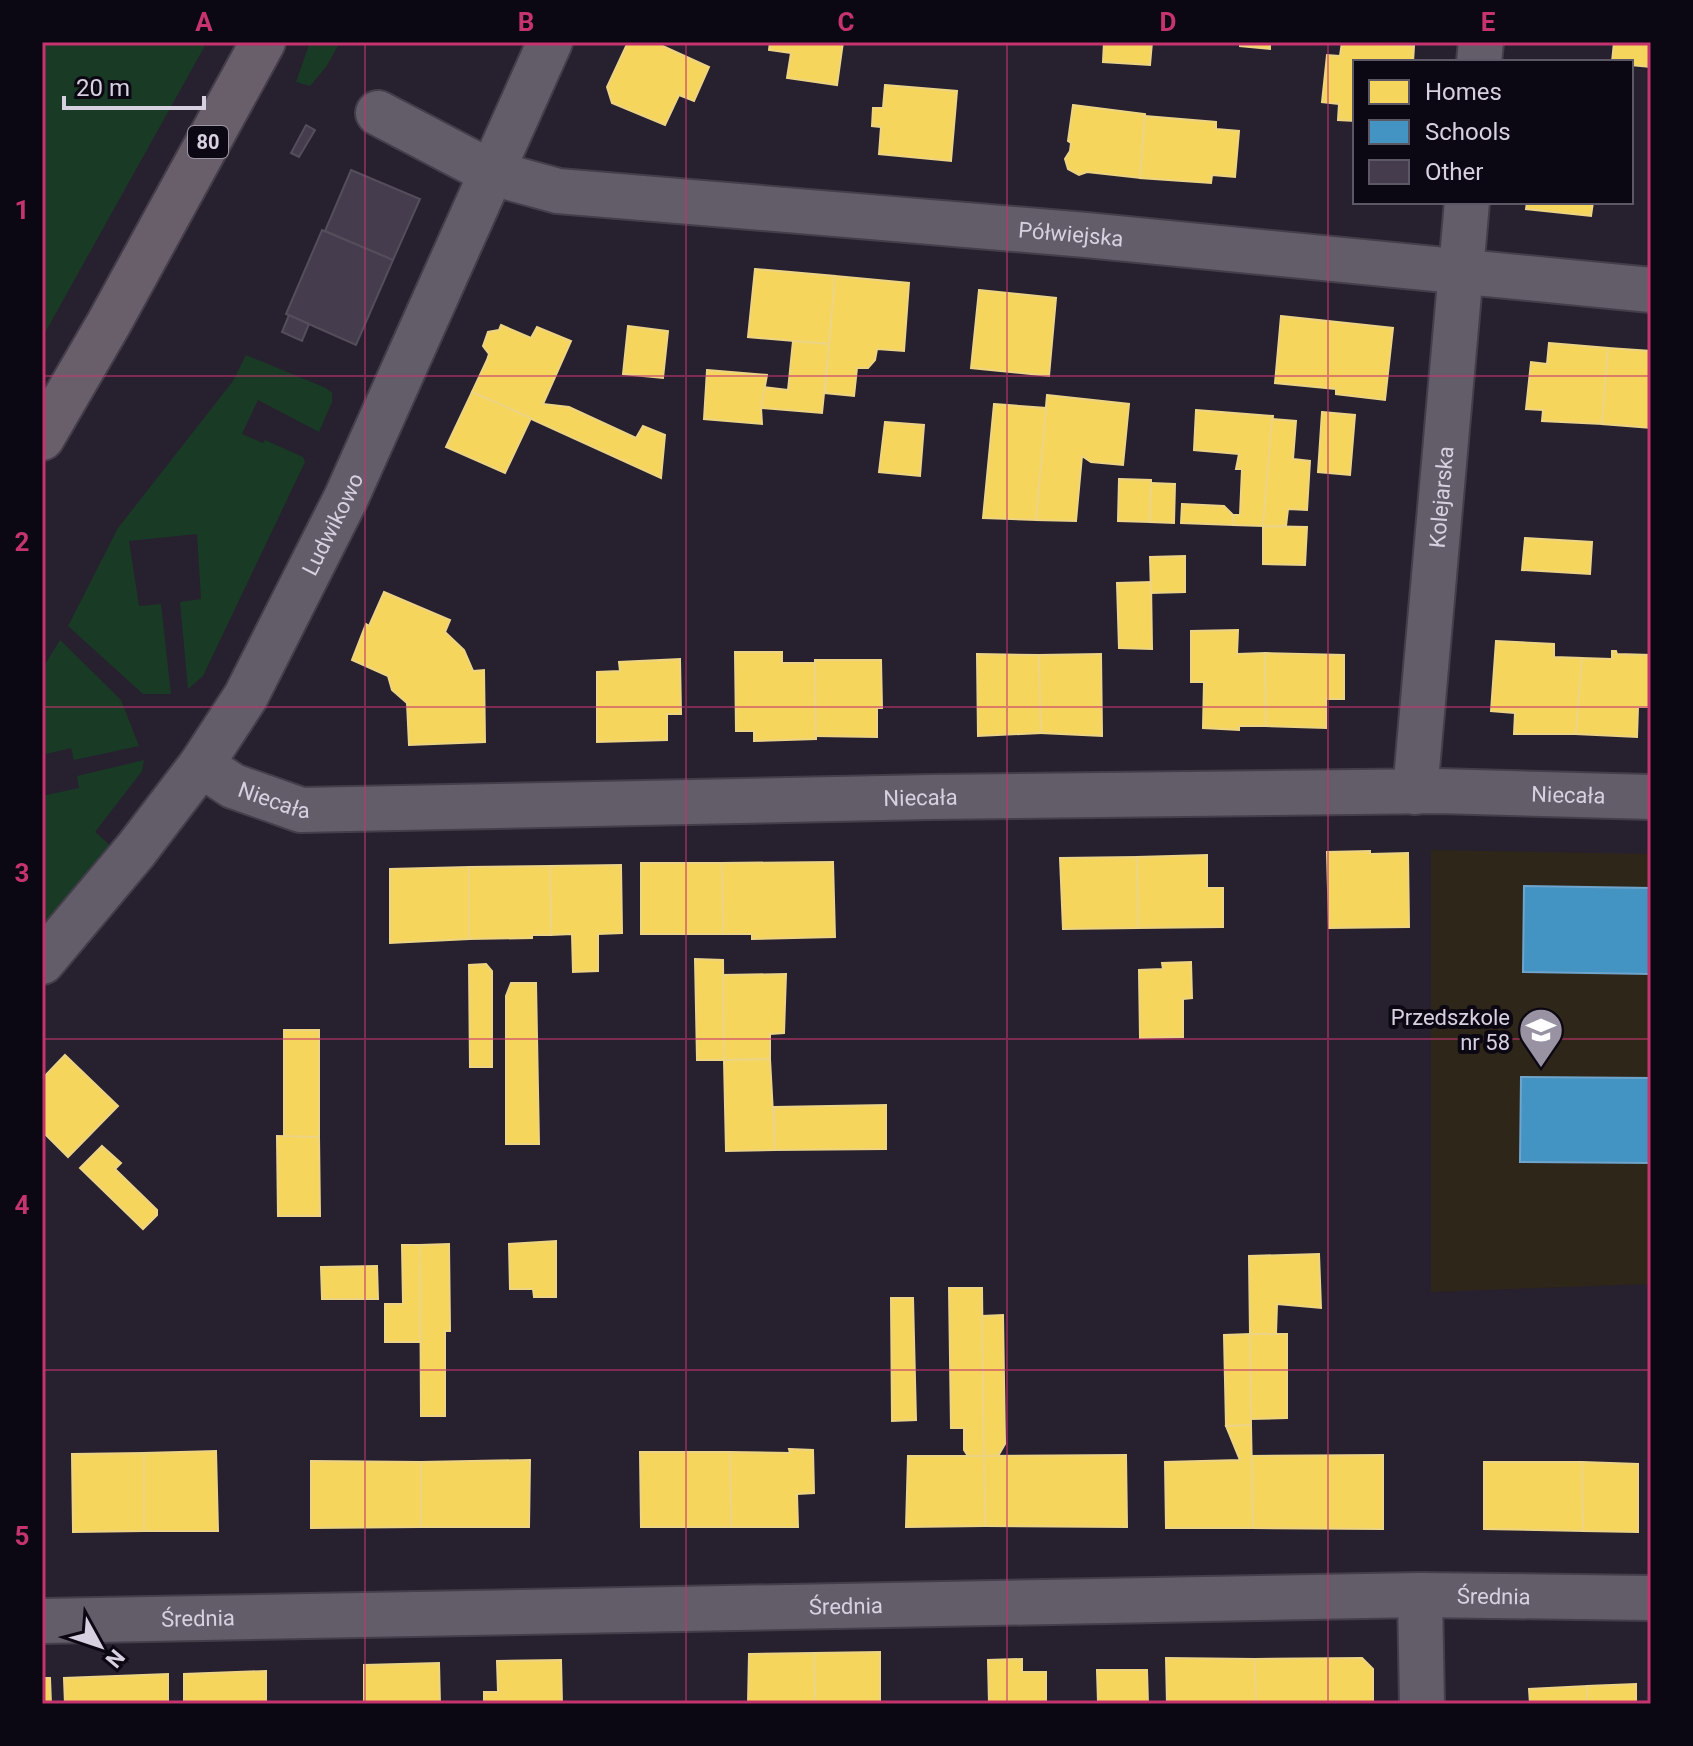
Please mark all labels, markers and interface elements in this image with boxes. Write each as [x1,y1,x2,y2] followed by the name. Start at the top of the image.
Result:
[195,7,213,37] text: A
[518,7,534,37] text: B
[837,7,855,37] text: C
[1160,7,1176,37] text: D
[1481,7,1496,37] text: E
[64,60,204,110] scale bar
[1353,60,1633,204] legend
[76,74,130,102] text: 20 m
[1425,78,1502,106] text: Homes
[1425,118,1511,146] text: Schools
[188,126,228,158] road number: 80
[1425,158,1483,186] text: Other
[15,195,29,225] text: 1
[1017,217,1125,252] street label: Półwiejska
[1425,445,1458,549] street label: Kolejarska
[297,469,368,580] street label: Ludwikowo
[15,527,29,557] text: 2
[235,777,310,823] street label: Niecała
[1531,782,1606,809] street label: Niecała
[883,785,958,811] street label: Niecała
[15,858,29,888] text: 3
[1391,1005,1510,1055] place label: Przedszkole nr 58
[1517,1006,1565,1069] school or university icon: Przedszkole nr 58
[15,1190,30,1220] text: 4
[15,1521,29,1551] text: 5
[1457,1582,1531,1609] street label: Średnia
[809,1593,883,1620] street label: Średnia
[161,1605,235,1632] street label: Średnia
[60,1606,140,1686] north arrow
[100,1645,130,1673] text: N

